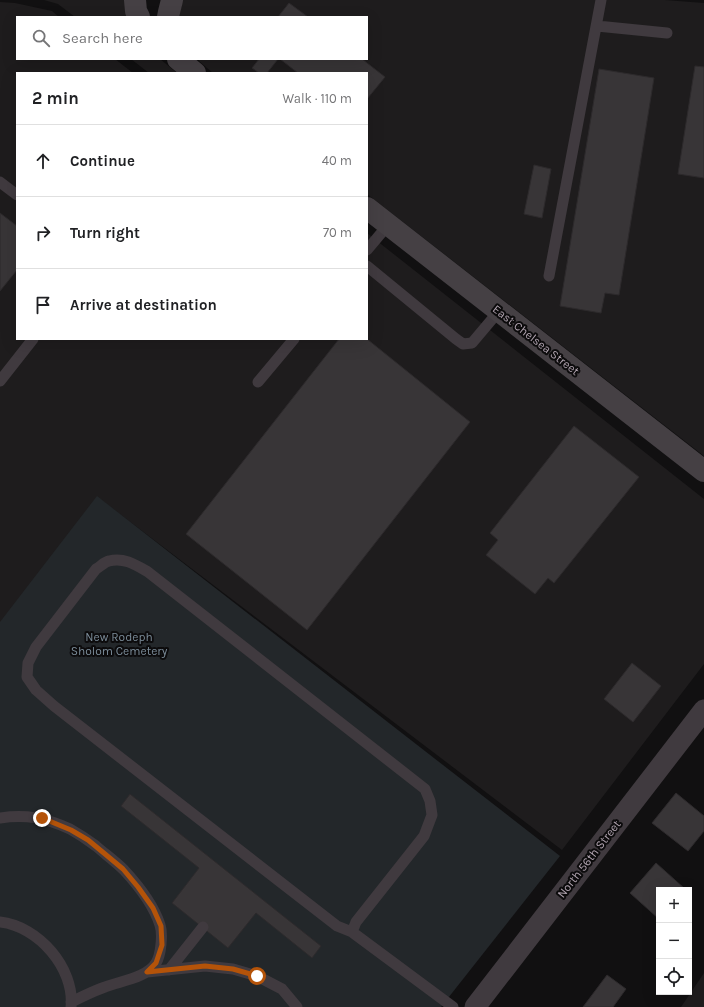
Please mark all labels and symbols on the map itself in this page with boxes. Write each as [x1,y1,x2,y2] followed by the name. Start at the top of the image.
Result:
[490,302,582,378] street label: East Chelsea Street
[71,630,168,658] park label: New Rodeph Sholom Cemetery
[33,809,51,827] route end
[554,817,624,901] street label: North 56th Street
[248,967,266,985] route start

